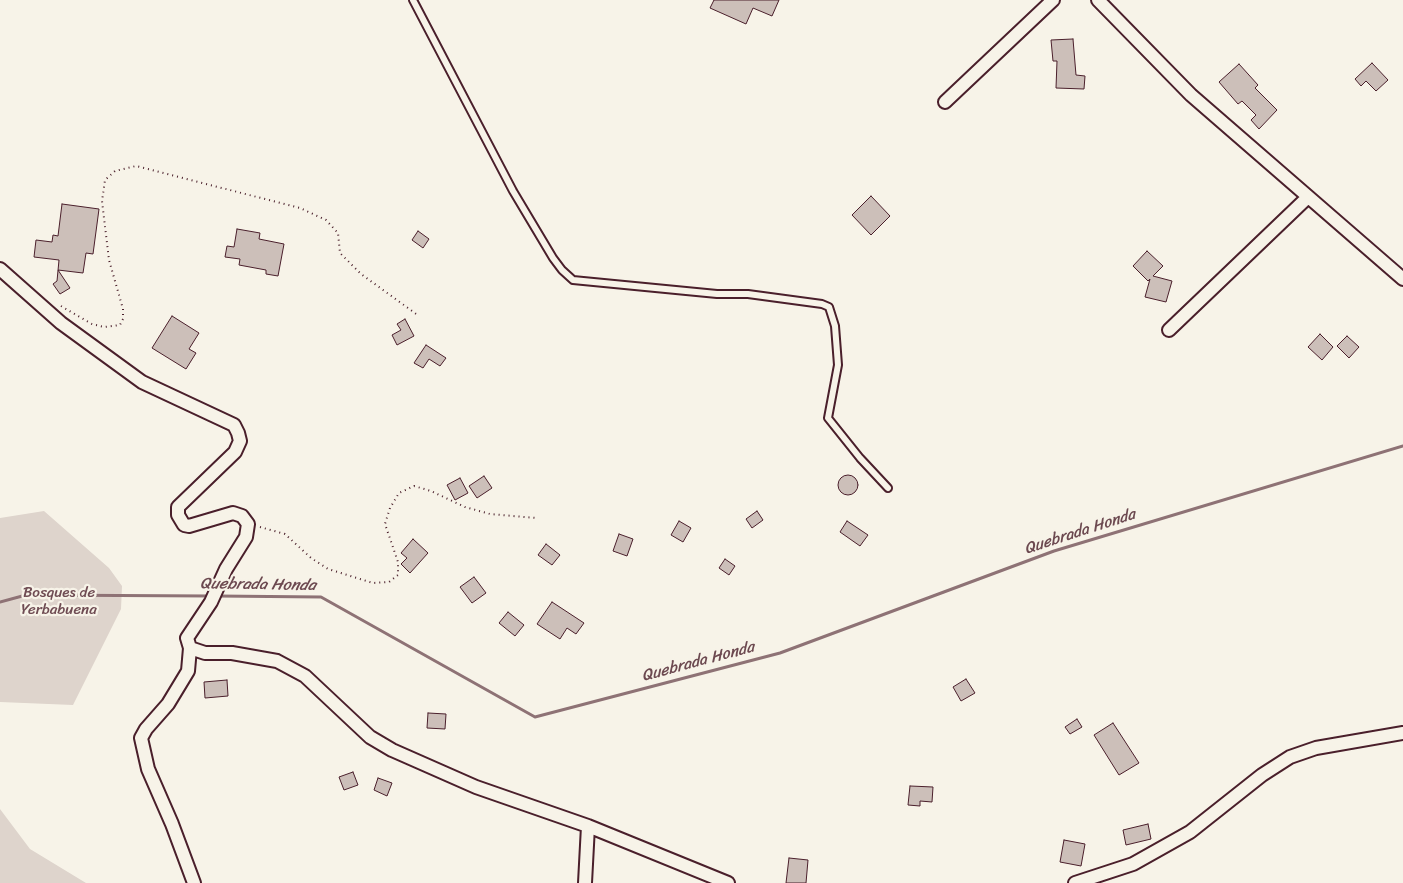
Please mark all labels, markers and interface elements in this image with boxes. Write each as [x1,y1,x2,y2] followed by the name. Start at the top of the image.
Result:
[1022,505,1138,559] water label: Quebrada Honda
[200,574,316,596] water label: Quebrada Honda
[21,584,97,619] park label: Bosques de Yerbabuena
[640,638,756,686] water label: Quebrada Honda

